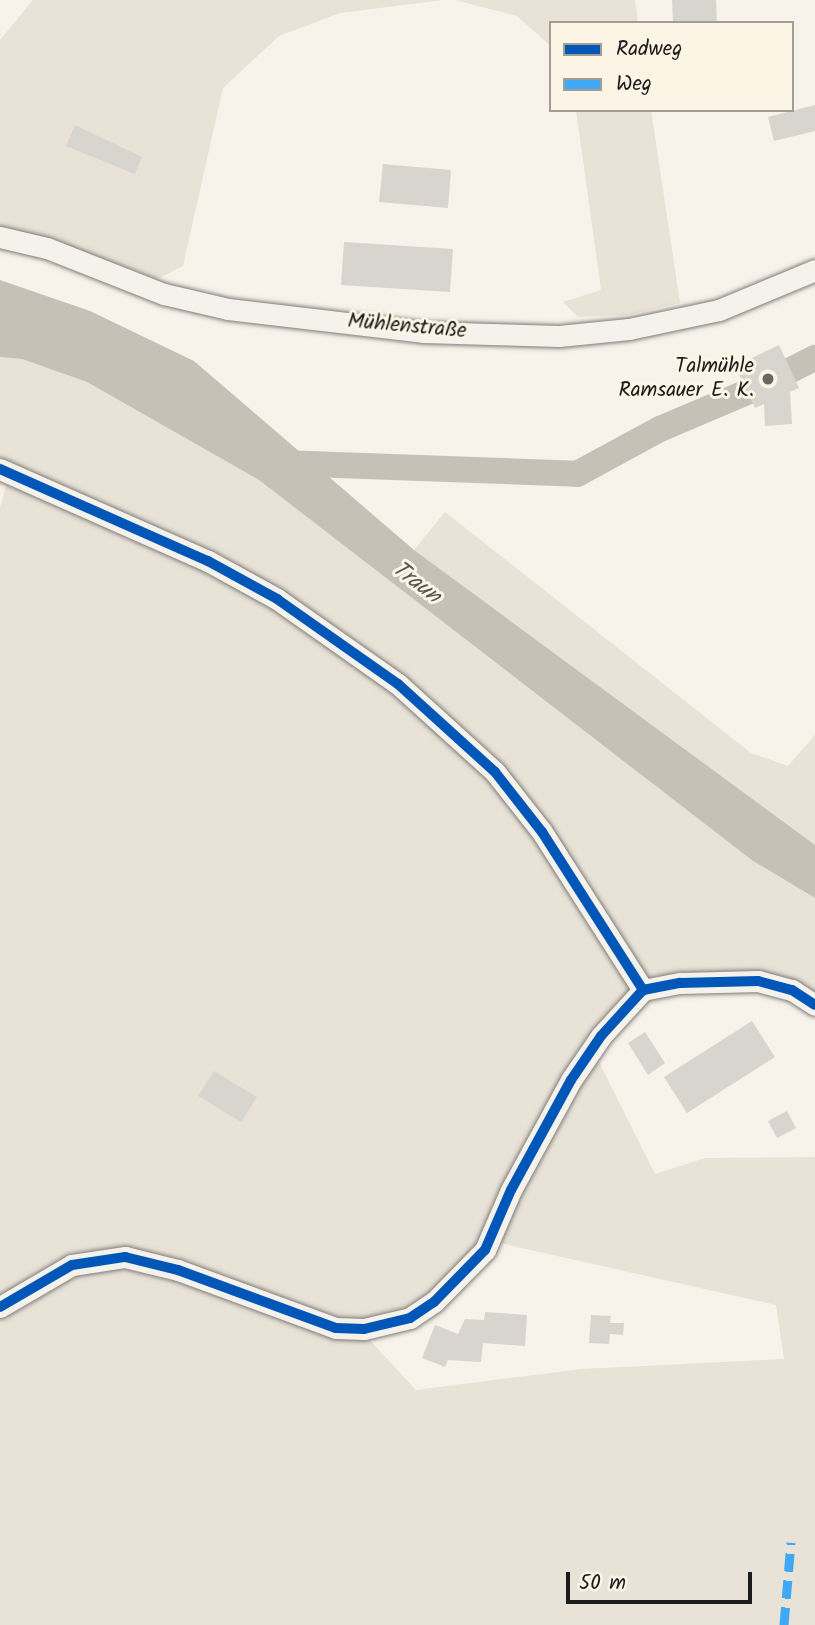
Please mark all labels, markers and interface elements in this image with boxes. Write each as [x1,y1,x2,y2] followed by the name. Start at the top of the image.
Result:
[549,21,794,112] legend
[616,33,682,66] text: Radweg
[616,68,652,101] text: Weg
[346,309,468,345] street label: Mühlenstraße
[618,354,754,404] place label: Talmühle Ramsauer E. K.
[760,371,776,387] marker: Talmühle Ramsauer E. K.
[386,556,446,610] water label: Traun
[570,1558,756,1602] scale bar
[579,1567,626,1600] text: 50 m

